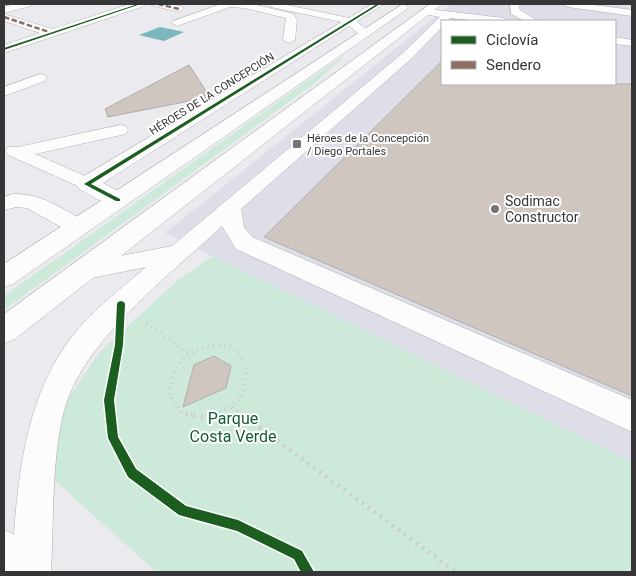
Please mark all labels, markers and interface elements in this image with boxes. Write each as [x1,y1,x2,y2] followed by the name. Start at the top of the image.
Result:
[441,20,616,85] legend
[486,31,539,49] text: Ciclovía
[147,50,277,138] street label: HÉROES DE LA CONCEPCIÓN
[486,56,541,74] text: Sendero
[307,132,429,158] place label: Héroes de la Concepción / Diego Portales
[291,138,303,150] marker: Héroes de la Concepción / Diego Portales
[505,193,579,225] place label: Sodimac Constructor
[489,203,501,215] marker: Sodimac Constructor
[190,409,276,446] park label: Parque Costa Verde

